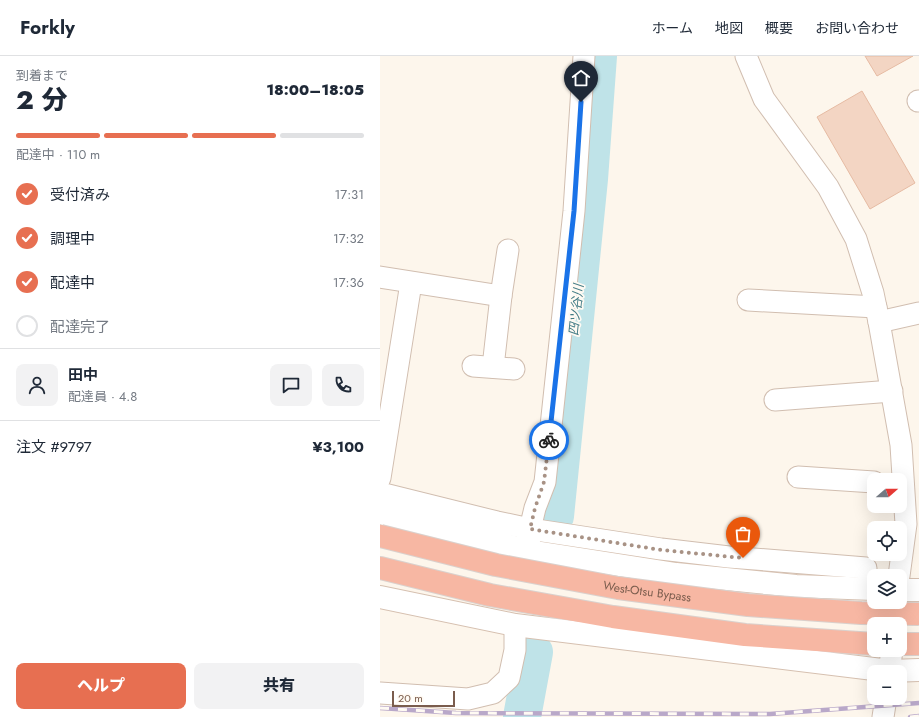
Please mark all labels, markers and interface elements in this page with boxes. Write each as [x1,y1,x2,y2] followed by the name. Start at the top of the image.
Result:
[20,14,75,41] text: Forkly
[651,18,693,38] text: ホーム
[715,18,743,38] text: 地図
[765,18,793,38] text: 概要
[815,18,899,38] text: お問い合わせ
[564,61,598,102] pin
[16,66,68,85] text: 到着まで
[570,67,592,89] icon: home
[266,79,364,101] text: 18:00–18:05
[16,81,68,119] text: 2 分
[16,145,100,164] text: 配達中 · 110 m
[16,183,38,205] icon: check
[50,184,110,206] text: 受付済み
[334,185,364,204] text: 17:31
[16,227,38,249] icon: check
[50,228,95,250] text: 調理中
[333,229,364,248] text: 17:32
[16,271,38,293] icon: check
[50,272,95,294] text: 配達中
[333,273,364,292] text: 17:36
[564,281,588,337] water label: 四ツ谷川
[50,316,110,338] text: 配達完了
[16,364,58,406] button: person
[68,364,98,386] text: 田中
[270,364,312,406] button: chat
[322,364,364,406] button: phone
[68,387,137,406] text: 配達員 · 4.8
[529,420,569,460] courier
[538,429,560,451] icon: bike
[16,436,92,458] text: 注文 #9797
[313,436,364,458] text: ¥3,100
[867,473,907,513] north arrow
[867,473,907,705] map controls
[726,517,760,558] pin
[867,521,907,561] button: locate
[732,523,754,545] icon: bag
[867,569,907,609] button: layers
[601,576,692,606] street label: West-Otsu Bypass
[867,617,907,657] button: +
[16,663,186,709] button: ヘルプ
[194,663,364,709] button: 共有
[867,665,907,705] button: −
[392,689,455,708] scale bar
[398,690,423,706] text: 20 m

